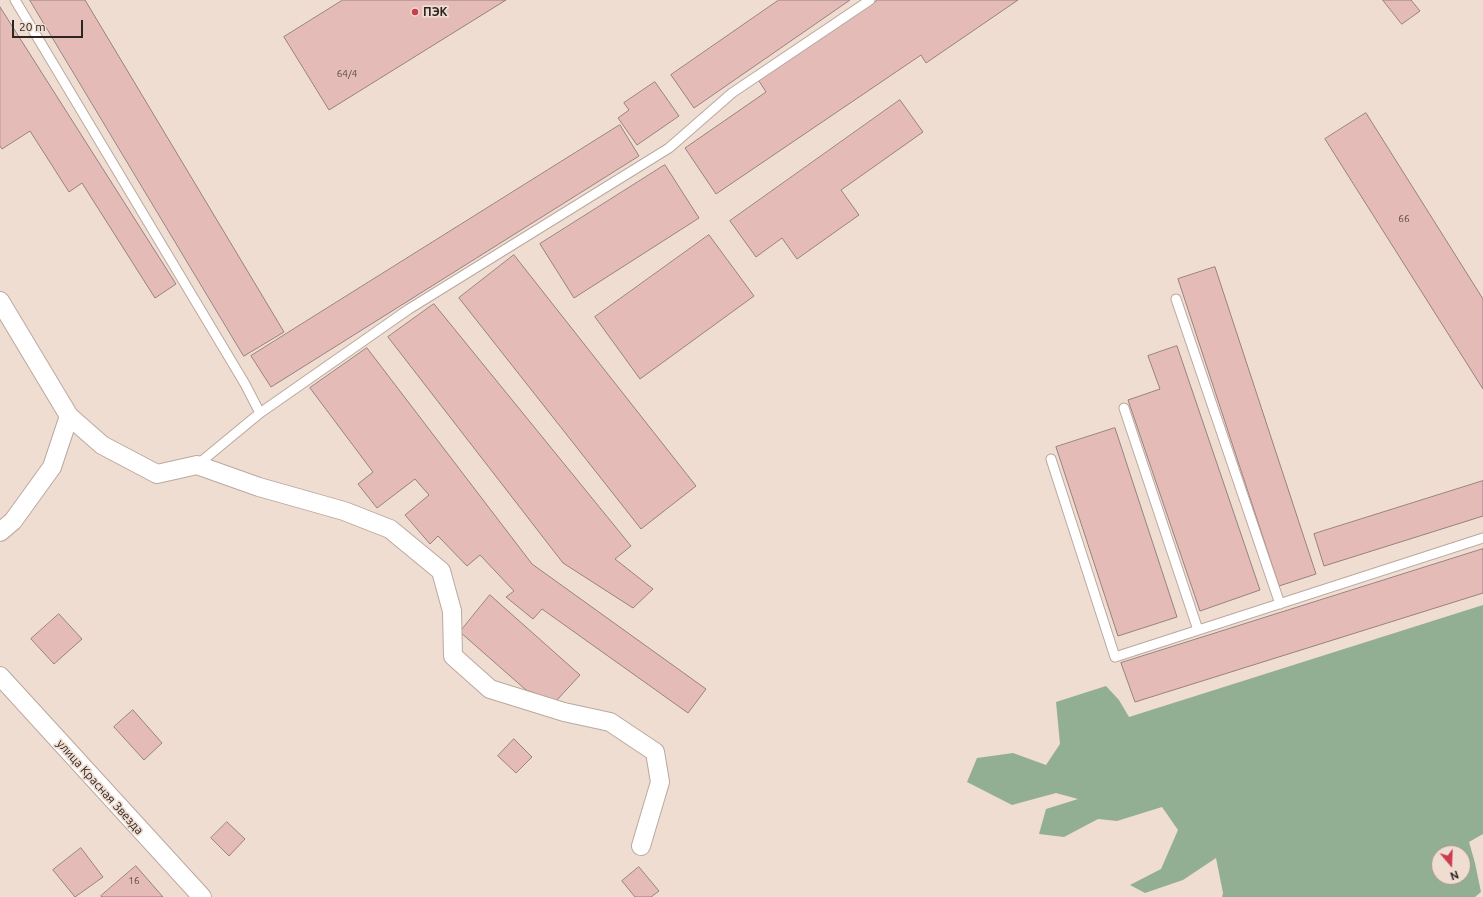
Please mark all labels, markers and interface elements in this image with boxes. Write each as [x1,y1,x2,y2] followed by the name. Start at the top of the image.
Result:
[423,5,448,19] place label: ПЭК
[410,7,420,17] marker: ПЭК
[14,12,85,38] scale bar
[19,20,46,33] text: 20 m
[337,68,357,80] house number: 64/4
[1398,213,1410,225] house number: 66
[54,736,146,838] street label: улица Красная Звезда
[1431,845,1471,885] north arrow
[1449,868,1460,882] text: N
[128,875,140,887] house number: 16

